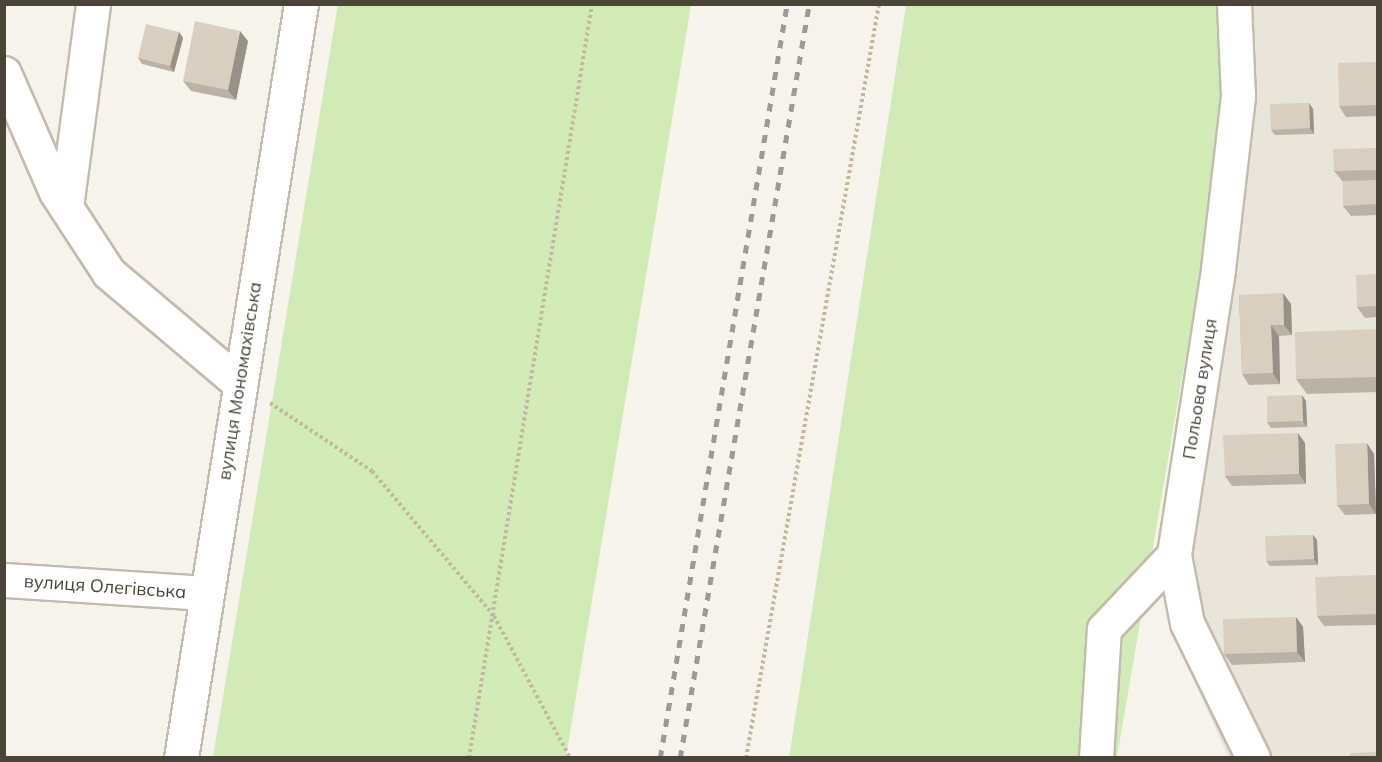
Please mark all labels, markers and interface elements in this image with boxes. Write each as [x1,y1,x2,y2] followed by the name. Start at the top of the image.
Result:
[214,280,266,482] street label: вулиця Мономахівська
[1178,317,1222,461] street label: Польова вулиця
[23,571,187,603] street label: вулиця Олегівська

